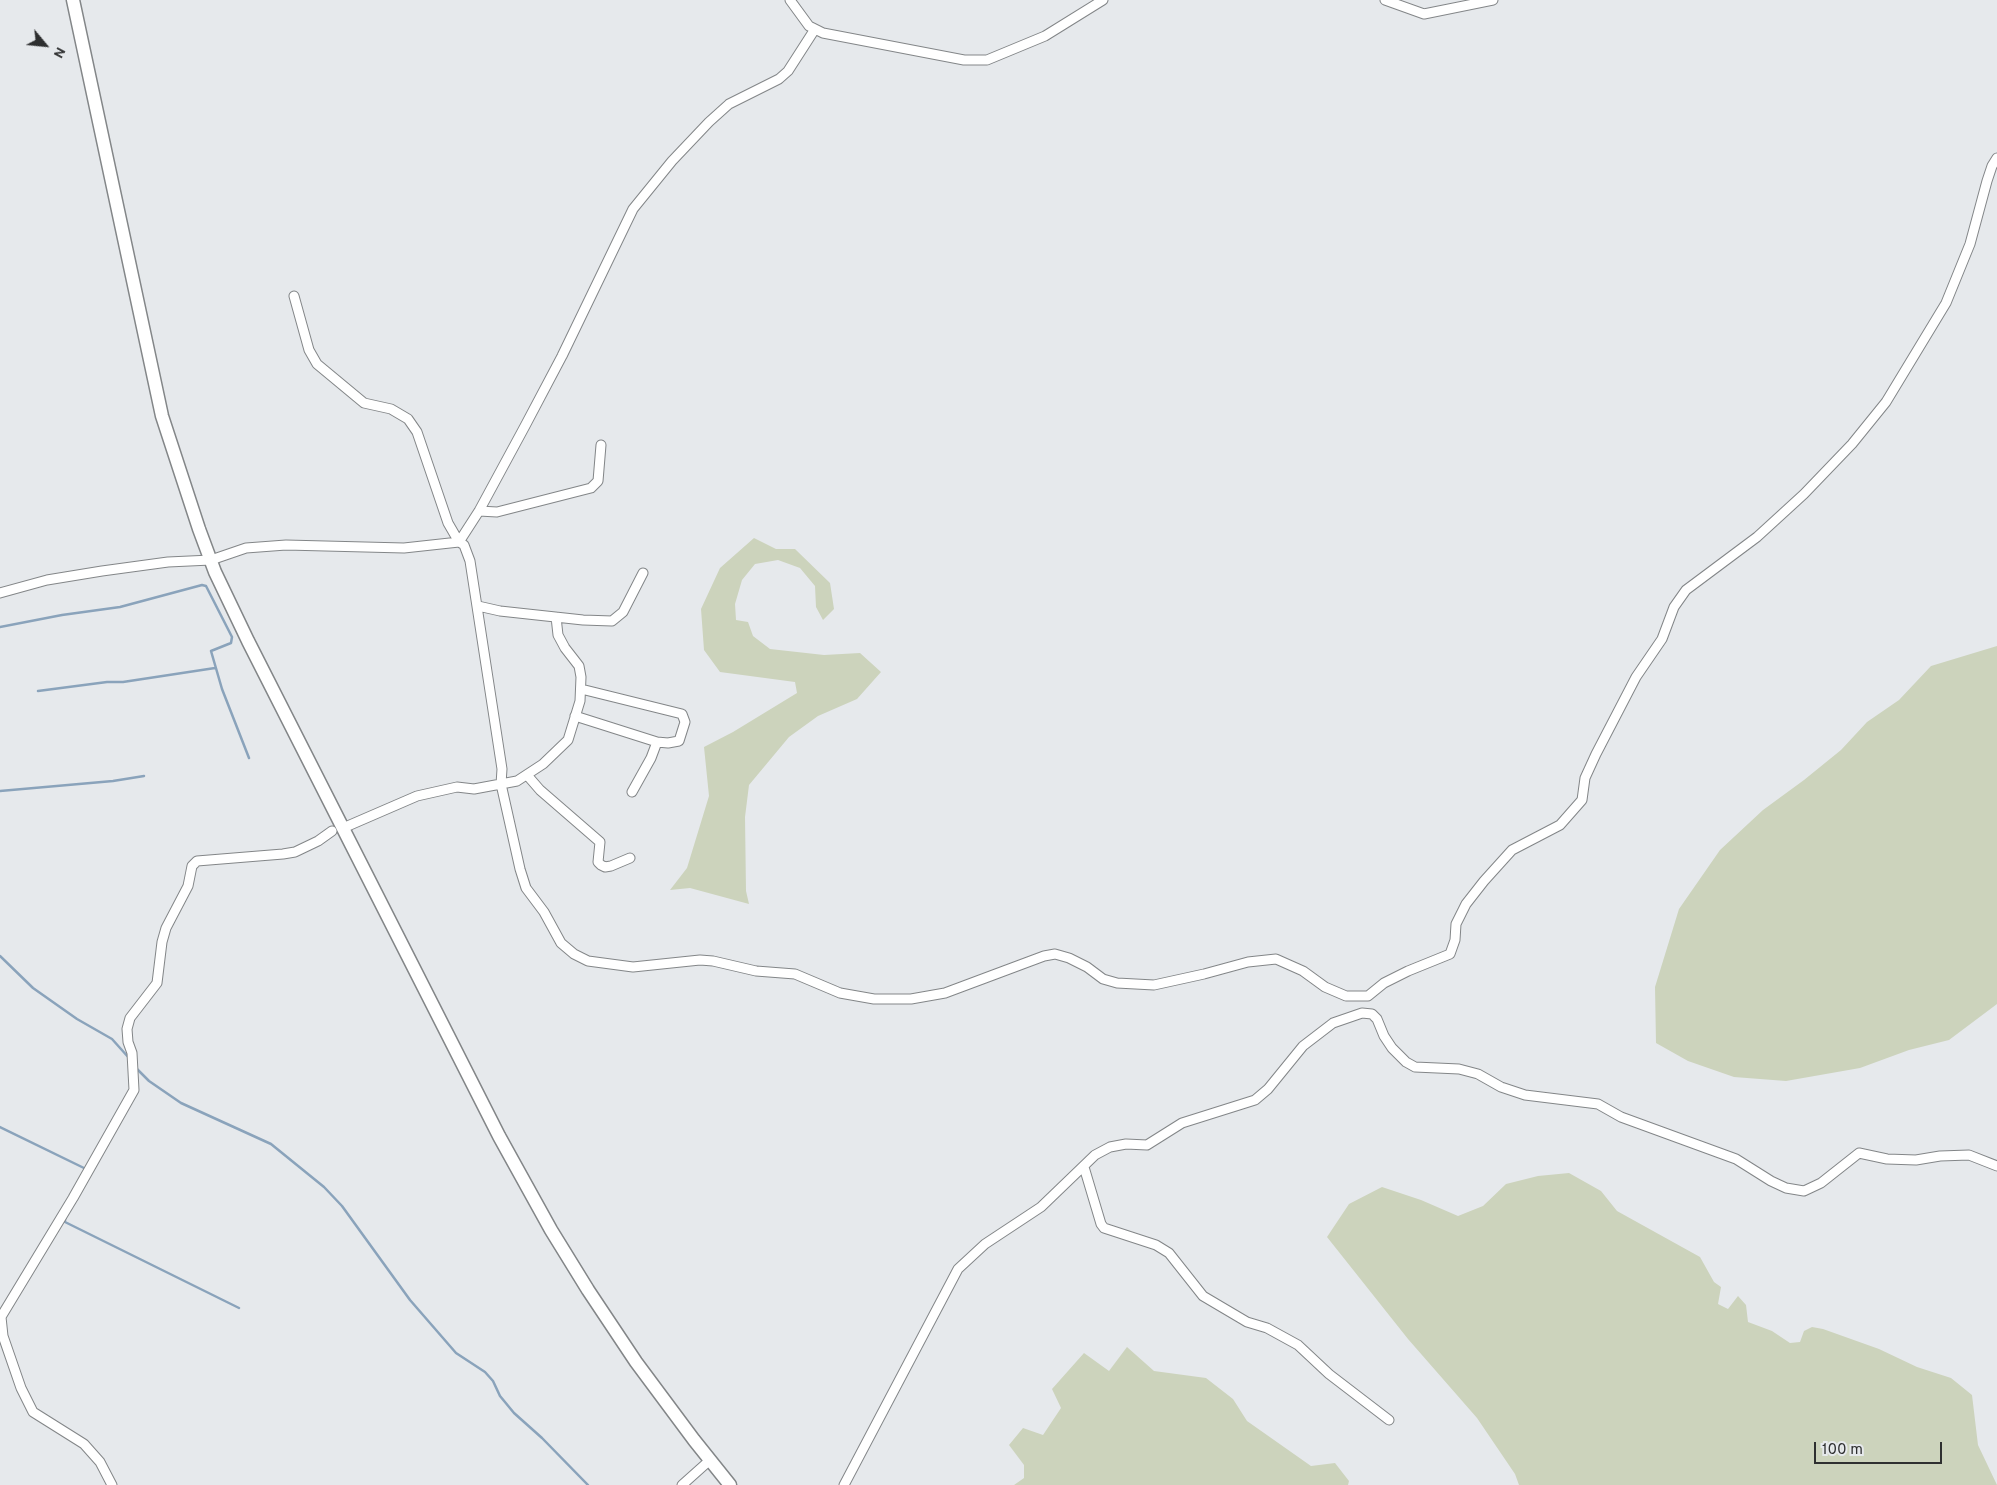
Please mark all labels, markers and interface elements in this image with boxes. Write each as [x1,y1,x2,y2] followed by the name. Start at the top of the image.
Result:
[20,20,70,70] north arrow
[49,44,69,61] text: N
[1817,1432,1944,1464] scale bar
[1822,1441,1863,1460] text: 100 m

